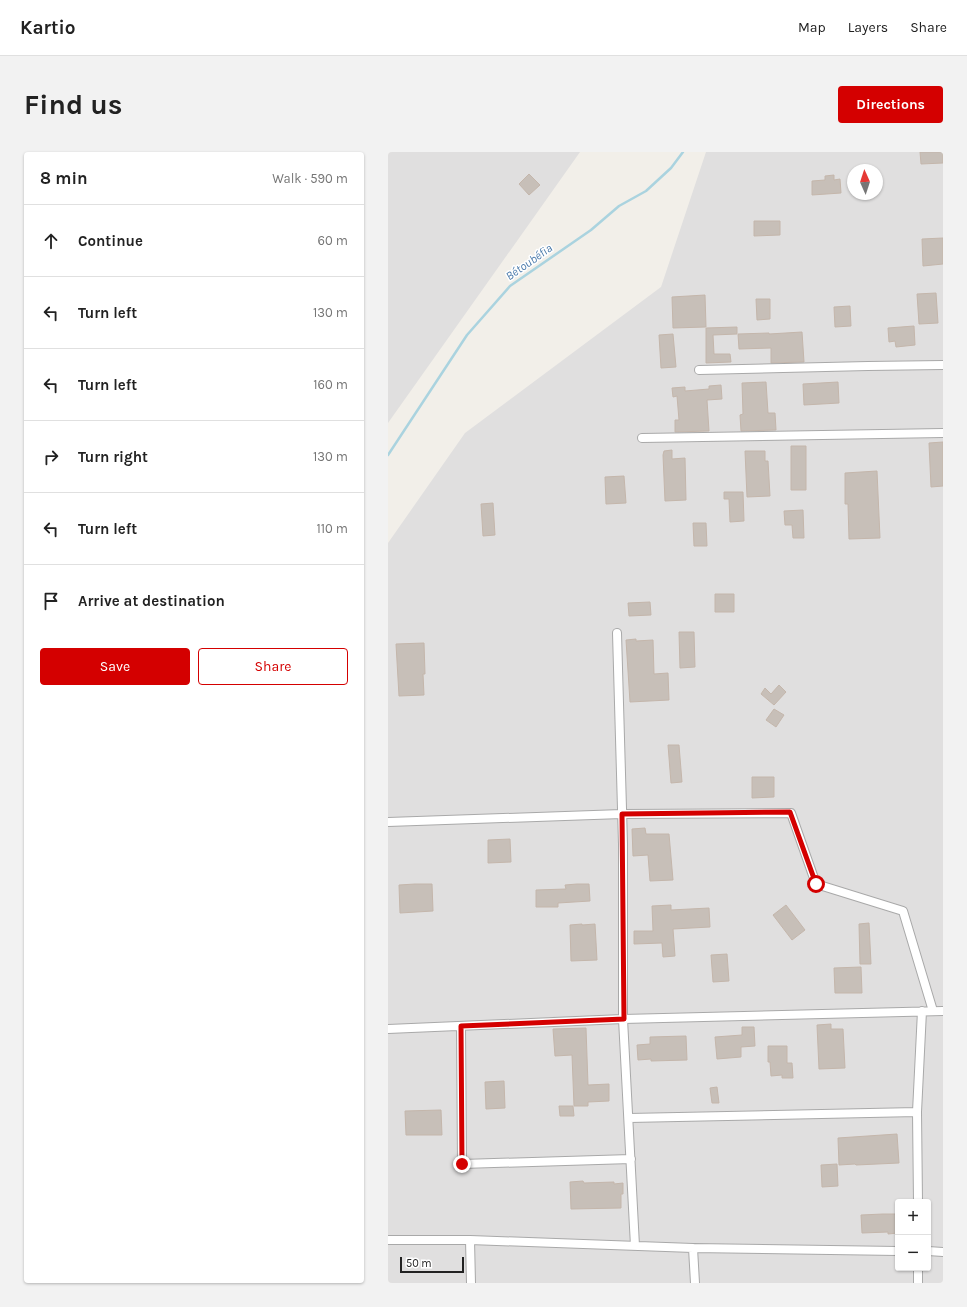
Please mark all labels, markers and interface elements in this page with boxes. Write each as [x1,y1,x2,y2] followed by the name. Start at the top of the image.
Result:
[20,17,75,39] text: Kartio
[798,19,826,36] text: Map
[848,19,888,36] text: Layers
[910,19,947,36] text: Share
[838,86,943,123] button: Directions
[24,88,123,121] text: Find us
[847,164,883,200] north arrow
[40,168,88,188] text: 8 min
[272,171,348,186] text: Walk · 590 m
[40,230,62,252] icon: ahead
[78,232,143,250] text: Continue
[318,233,348,248] text: 60 m
[503,241,555,283] water label: Bétoubéfia
[40,302,62,324] icon: left
[78,304,137,322] text: Turn left
[313,305,348,320] text: 130 m
[40,374,62,396] icon: left
[78,376,137,394] text: Turn left
[313,377,348,392] text: 160 m
[40,446,62,468] icon: right
[78,448,148,466] text: Turn right
[313,449,348,464] text: 130 m
[40,518,62,540] icon: left
[78,520,137,538] text: Turn left
[316,521,348,536] text: 110 m
[40,590,62,612] icon: arrive
[78,592,225,610] text: Arrive at destination
[40,648,190,685] button: Save
[198,648,348,685] button: Share
[807,875,825,893] route start
[453,1155,471,1173] route end
[895,1199,931,1271] map controls
[895,1199,931,1235] button: +
[895,1235,931,1271] button: −
[400,1255,464,1274] scale bar
[406,1257,432,1270] text: 50 m

